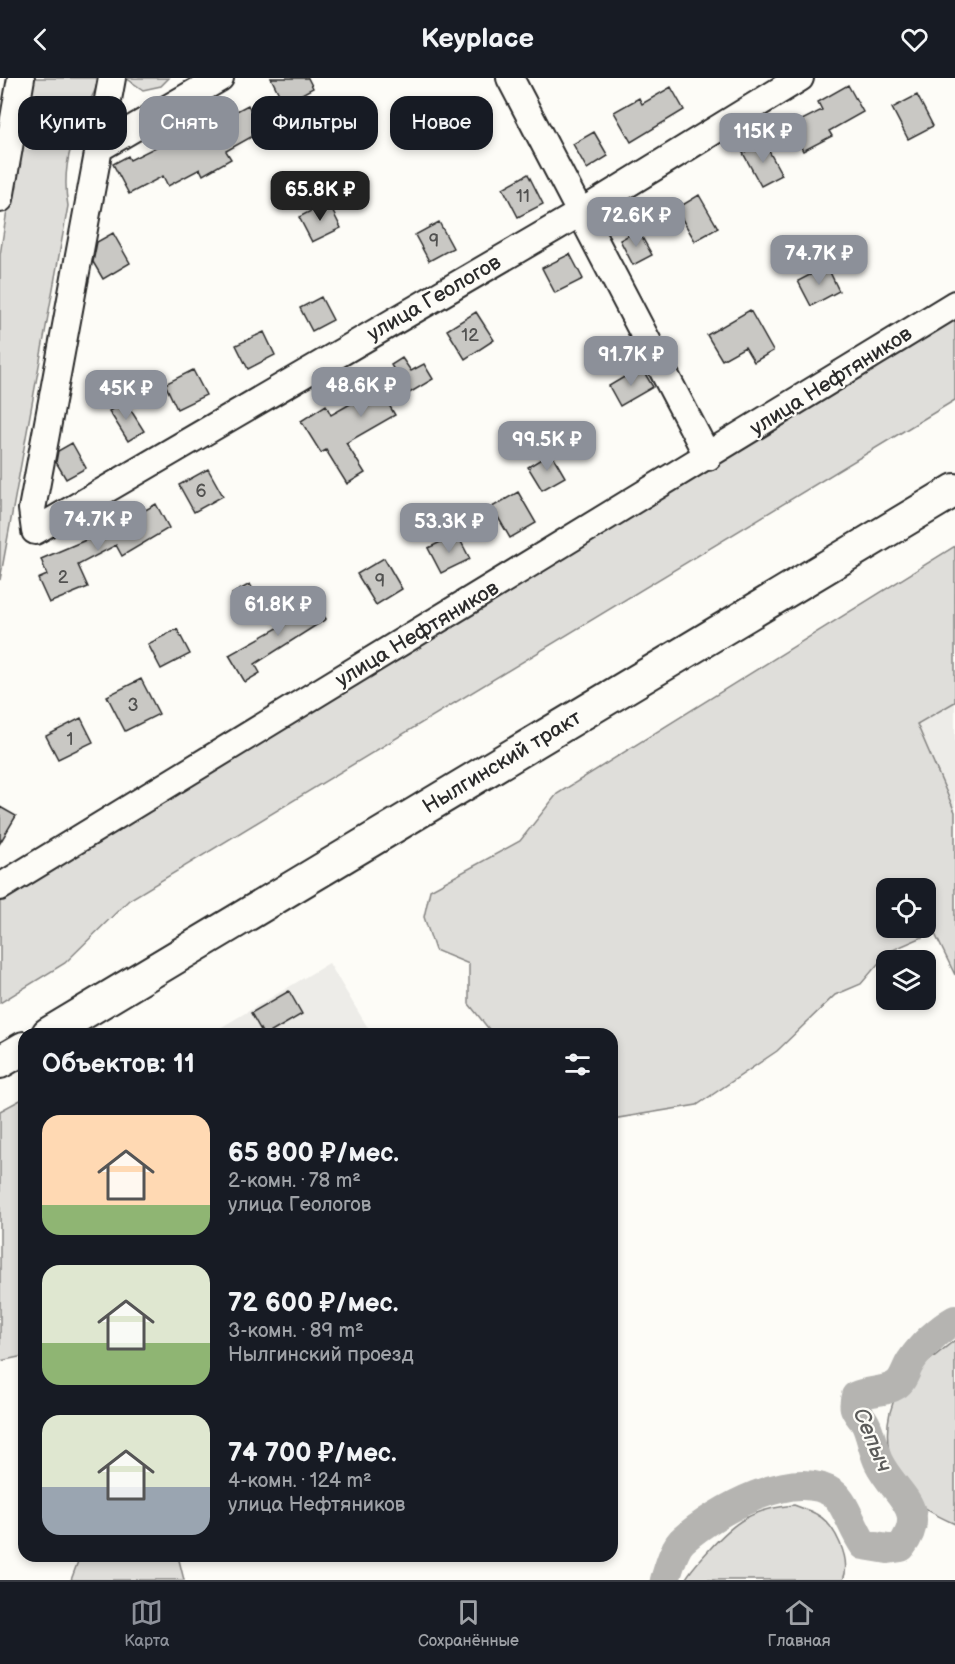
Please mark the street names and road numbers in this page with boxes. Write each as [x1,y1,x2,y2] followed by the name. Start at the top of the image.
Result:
[363,250,505,346] street label: улица Геологов
[746,321,917,441] street label: улица Нефтяников
[331,575,503,693] street label: улица Нефтяников
[418,705,586,819] street label: Нылгинский тракт

